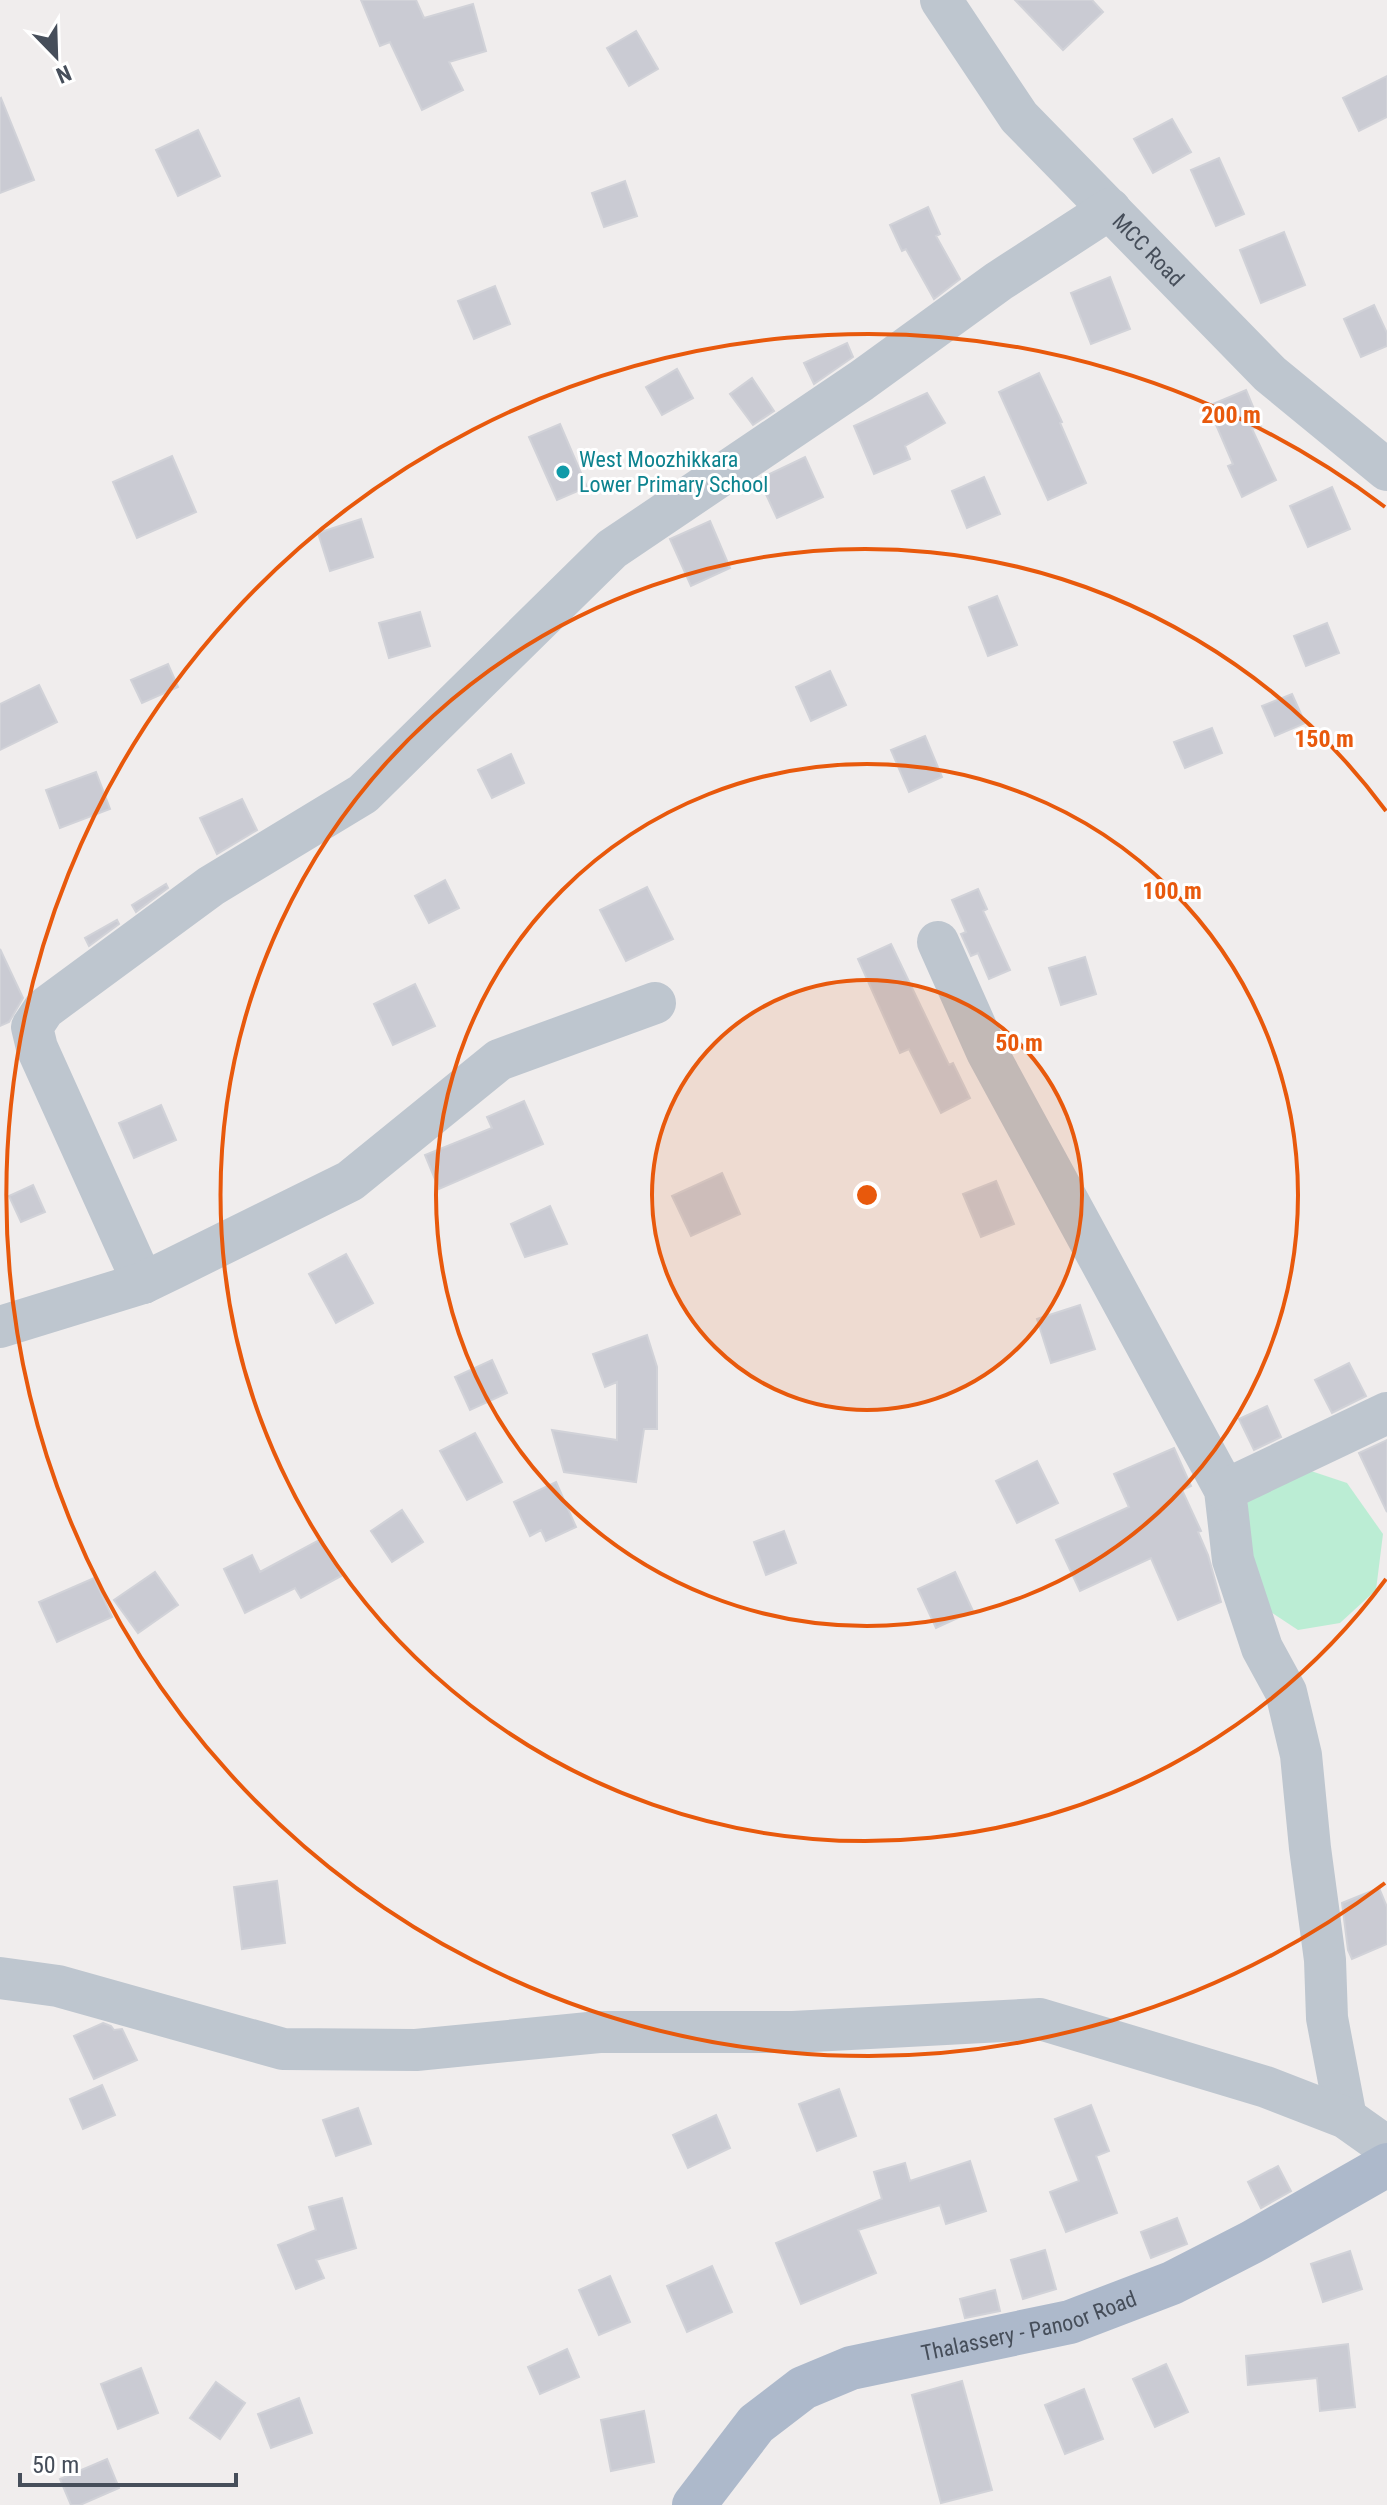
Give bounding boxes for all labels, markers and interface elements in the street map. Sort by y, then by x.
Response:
north arrow [16,16,96,96]
text: N [53,60,75,88]
street label: MCC Road [1108,208,1189,291]
text: 200 m [1201,401,1261,429]
place label: West Moozhikkara Lower Primary School [579,447,768,497]
marker: West Moozhikkara Lower Primary School [554,463,572,481]
text: 150 m [1294,725,1354,753]
text: 100 m [1142,877,1202,905]
text: 50 m [995,1029,1043,1057]
centre of rings [853,1181,881,1209]
street label: Thalassery - Panoor Road [919,2285,1140,2365]
scale bar [20,2437,236,2487]
text: 50 m [32,2451,79,2479]

